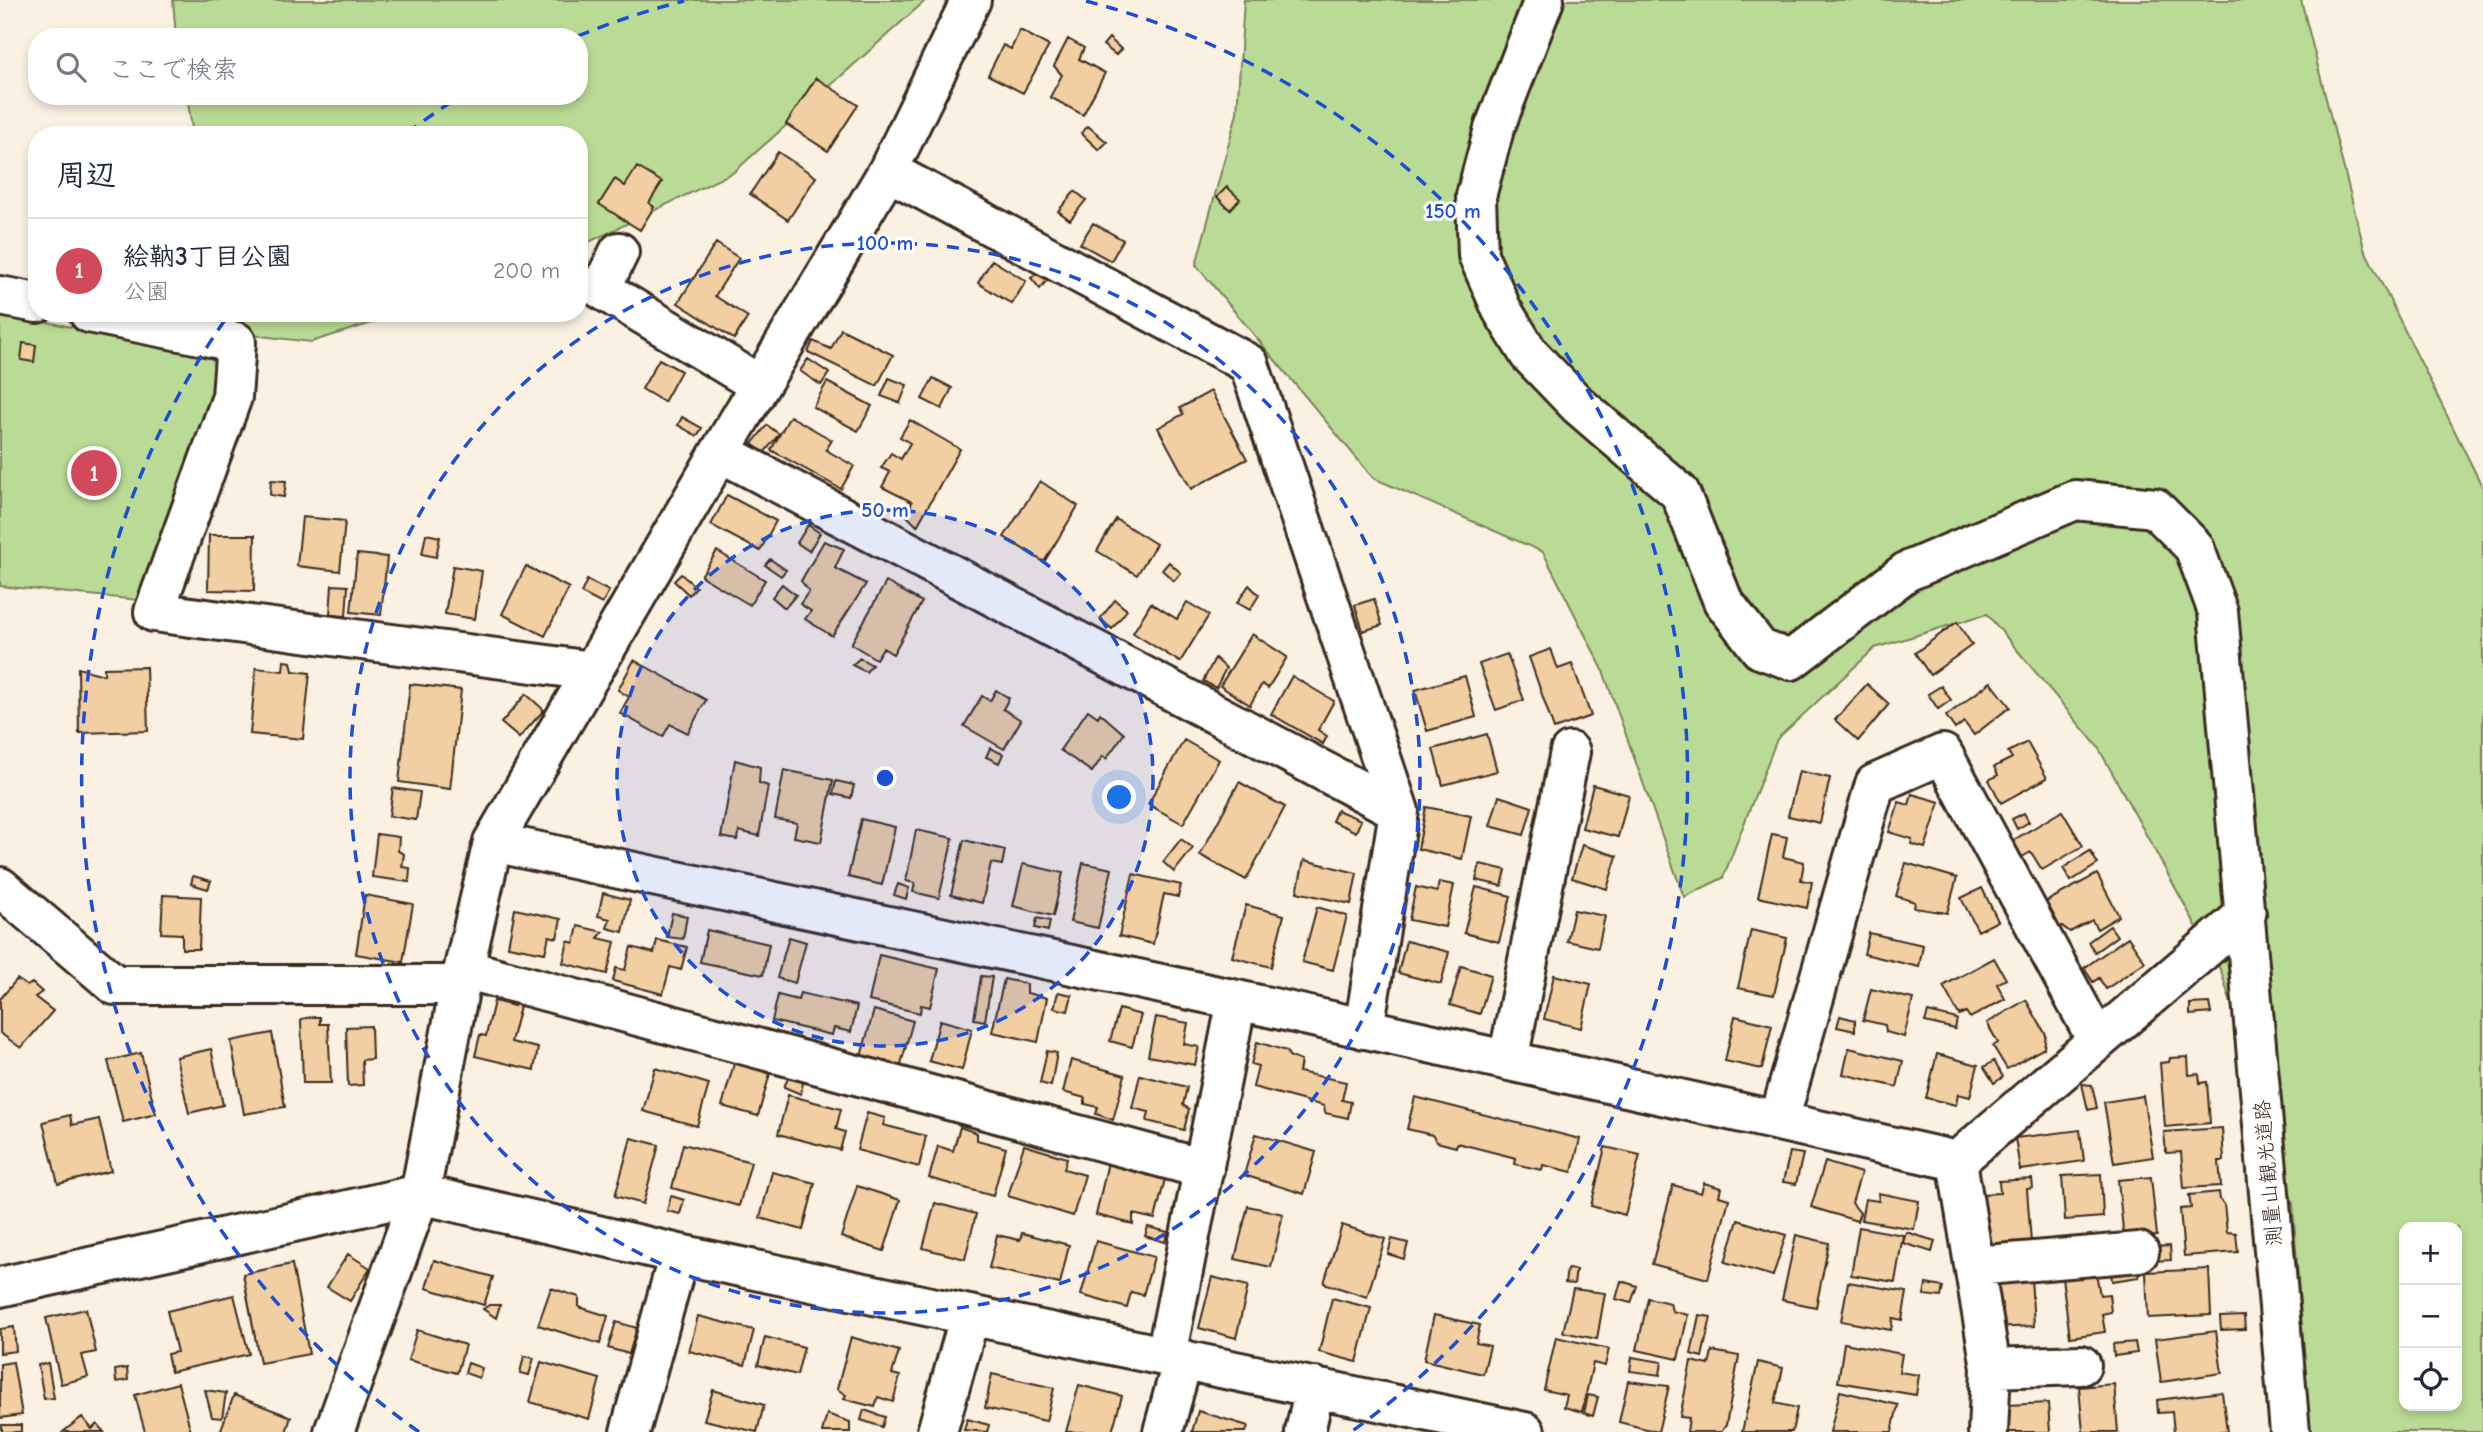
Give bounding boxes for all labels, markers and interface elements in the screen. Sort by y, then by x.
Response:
search box [28,28,588,105]
icon: search [52,48,90,86]
text: ここで検索 [108,55,238,85]
text: 周辺 [56,158,116,193]
text: 150 m [1425,199,1481,223]
text: 100 m [857,231,913,255]
text: 絵靹3丁目公園 [123,242,292,272]
text: 1 [74,257,84,284]
text: 200 m [493,257,560,284]
text: 公園 [123,278,169,305]
pin: 1 [71,447,117,499]
text: 50 m [861,498,909,522]
centre of rings [873,766,897,790]
your location [1102,780,1136,814]
street label: 測量山観光道路 [2250,1099,2286,1247]
map controls [2399,1222,2462,1411]
button: + [2399,1222,2462,1285]
button: − [2399,1285,2462,1348]
button: locate [2399,1348,2462,1411]

